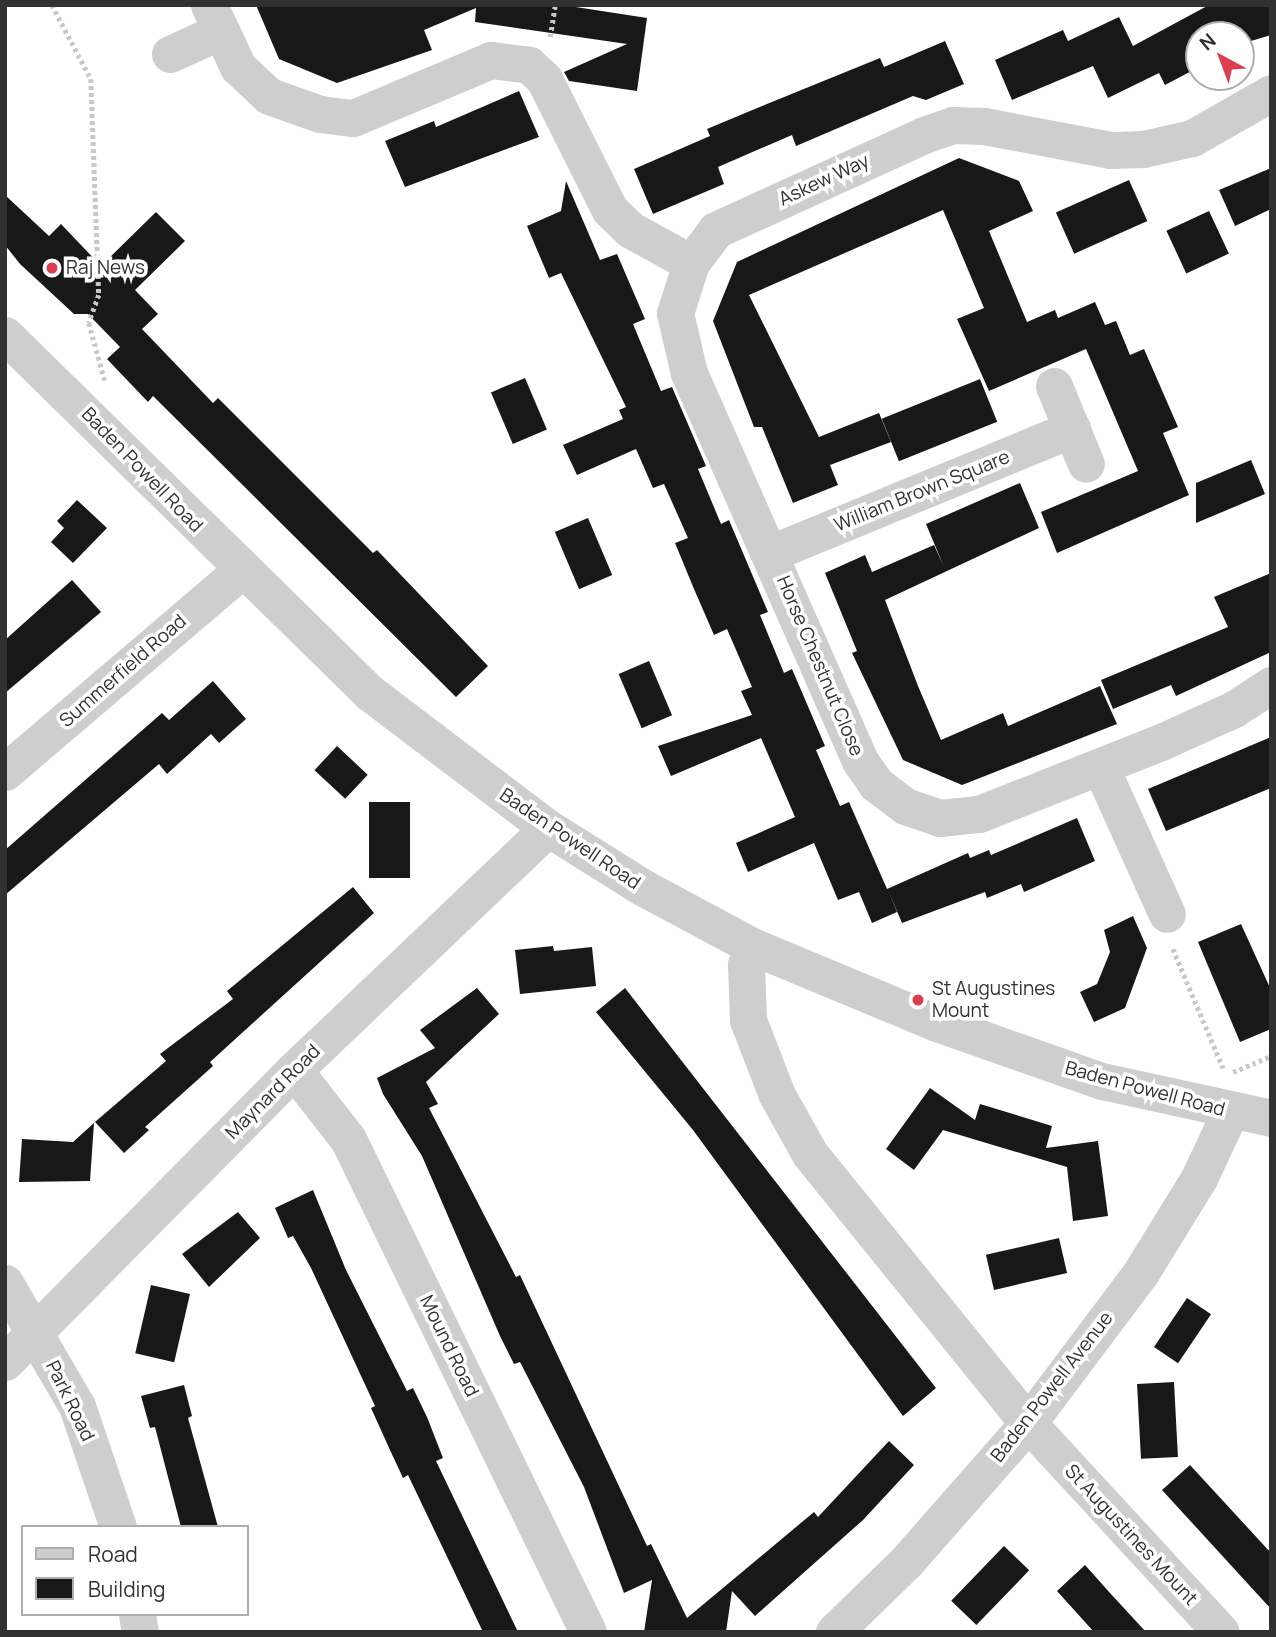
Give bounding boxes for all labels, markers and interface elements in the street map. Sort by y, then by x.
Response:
north arrow [1185,21,1255,91]
text: N [1194,27,1221,56]
street label: Askew Way [775,149,873,211]
place label: Raj News [66,257,145,279]
marker: Raj News [44,260,60,276]
street label: Baden Powell Road [77,403,207,537]
street label: William Brown Square [831,445,1013,537]
street label: Horse Chestnut Close [772,573,868,759]
street label: Summerfield Road [55,610,191,732]
street label: Baden Powell Road [495,784,645,894]
place label: St Augustines Mount [932,978,1055,1022]
marker: St Augustines Mount [910,992,926,1008]
street label: Maynard Road [221,1040,325,1144]
street label: Baden Powell Road [1063,1057,1227,1121]
street label: Mound Road [415,1292,483,1400]
street label: Baden Powell Avenue [986,1307,1118,1467]
street label: Park Road [41,1357,99,1445]
street label: St Augustines Mount [1060,1460,1202,1610]
legend [21,1525,248,1616]
text: Road [88,1540,138,1568]
text: Building [88,1575,165,1603]

